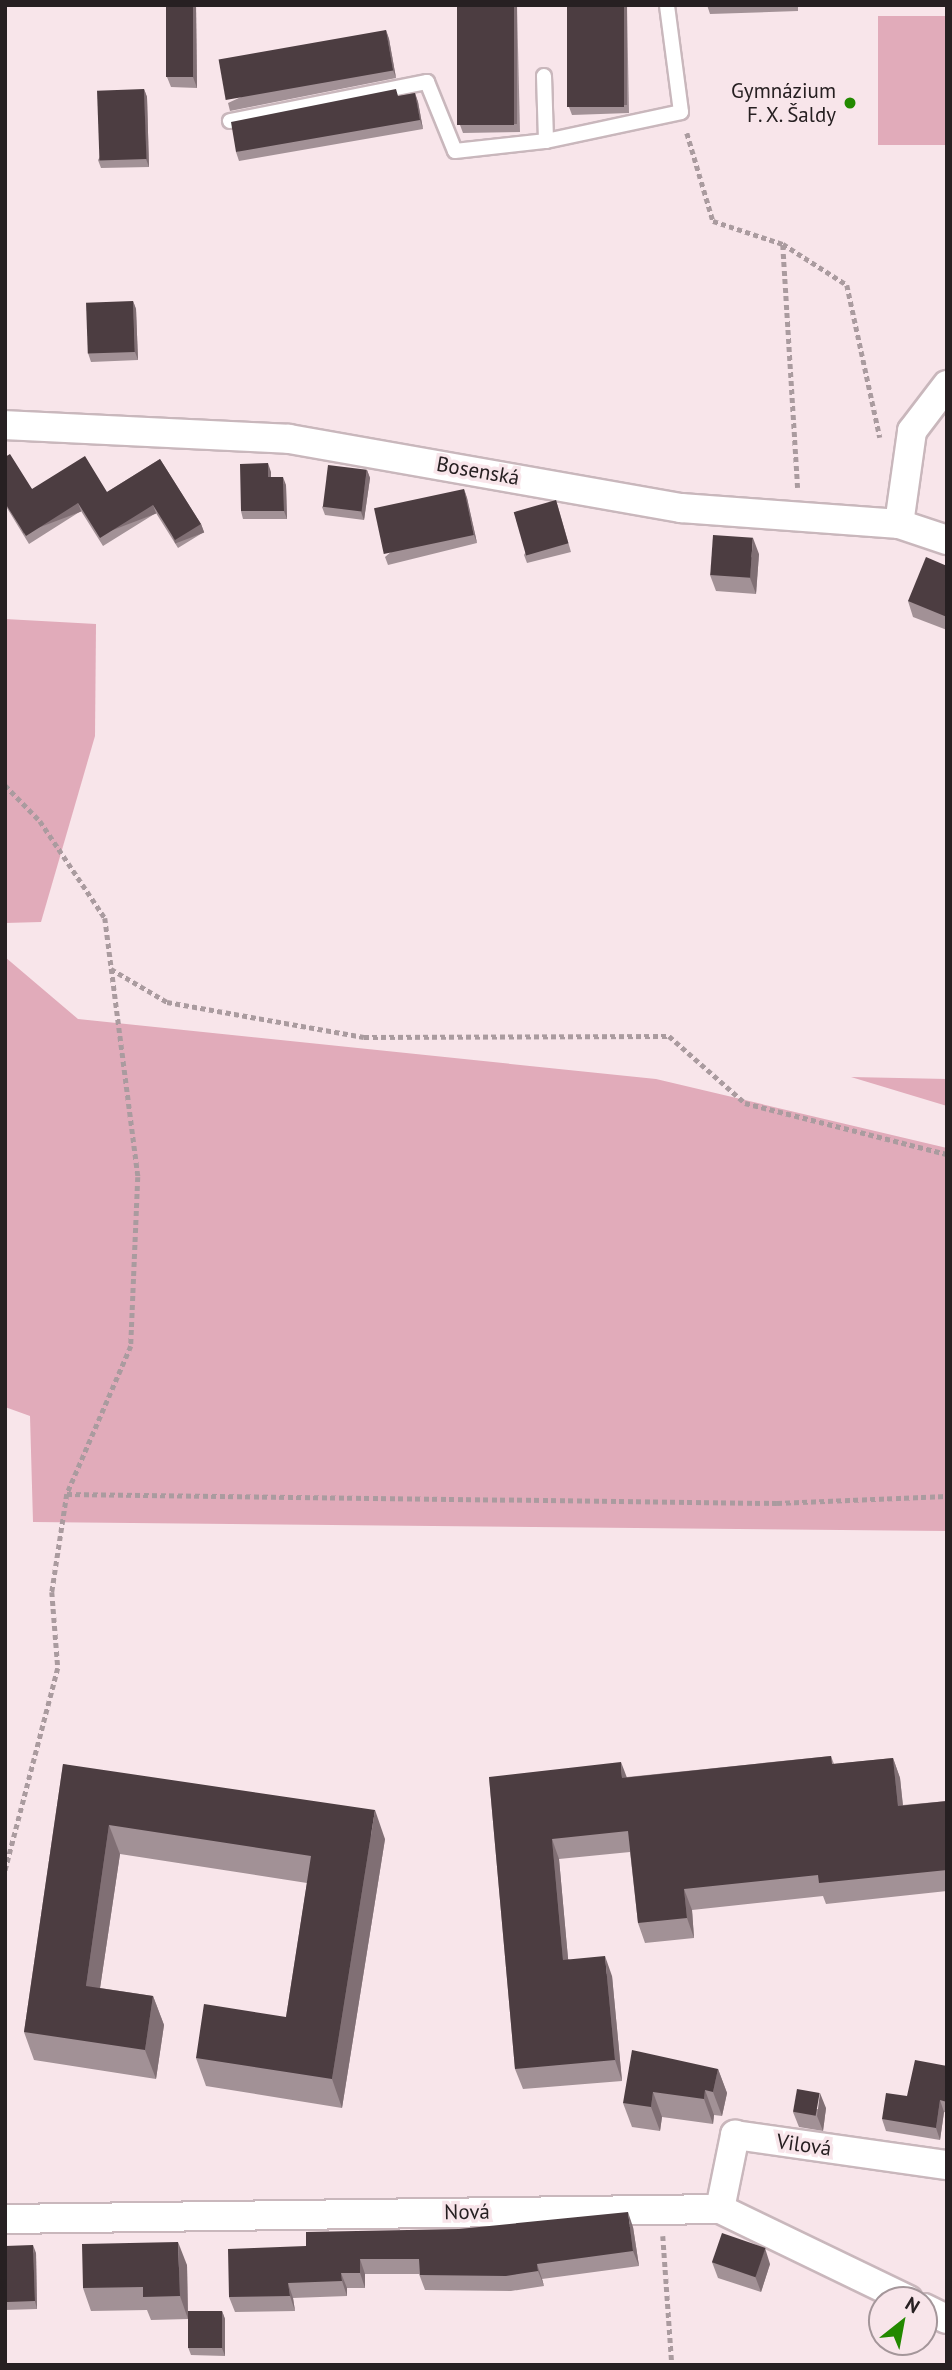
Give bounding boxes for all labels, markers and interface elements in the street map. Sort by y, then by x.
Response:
place label: Gymnázium F. X. Šaldy [731,78,836,128]
marker: Gymnázium F. X. Šaldy [842,95,858,111]
street label: Bosenská [435,451,521,491]
street label: Vilová [775,2129,833,2161]
street label: Nová [444,2199,490,2225]
north arrow [868,2286,938,2356]
text: N [901,2291,924,2318]

